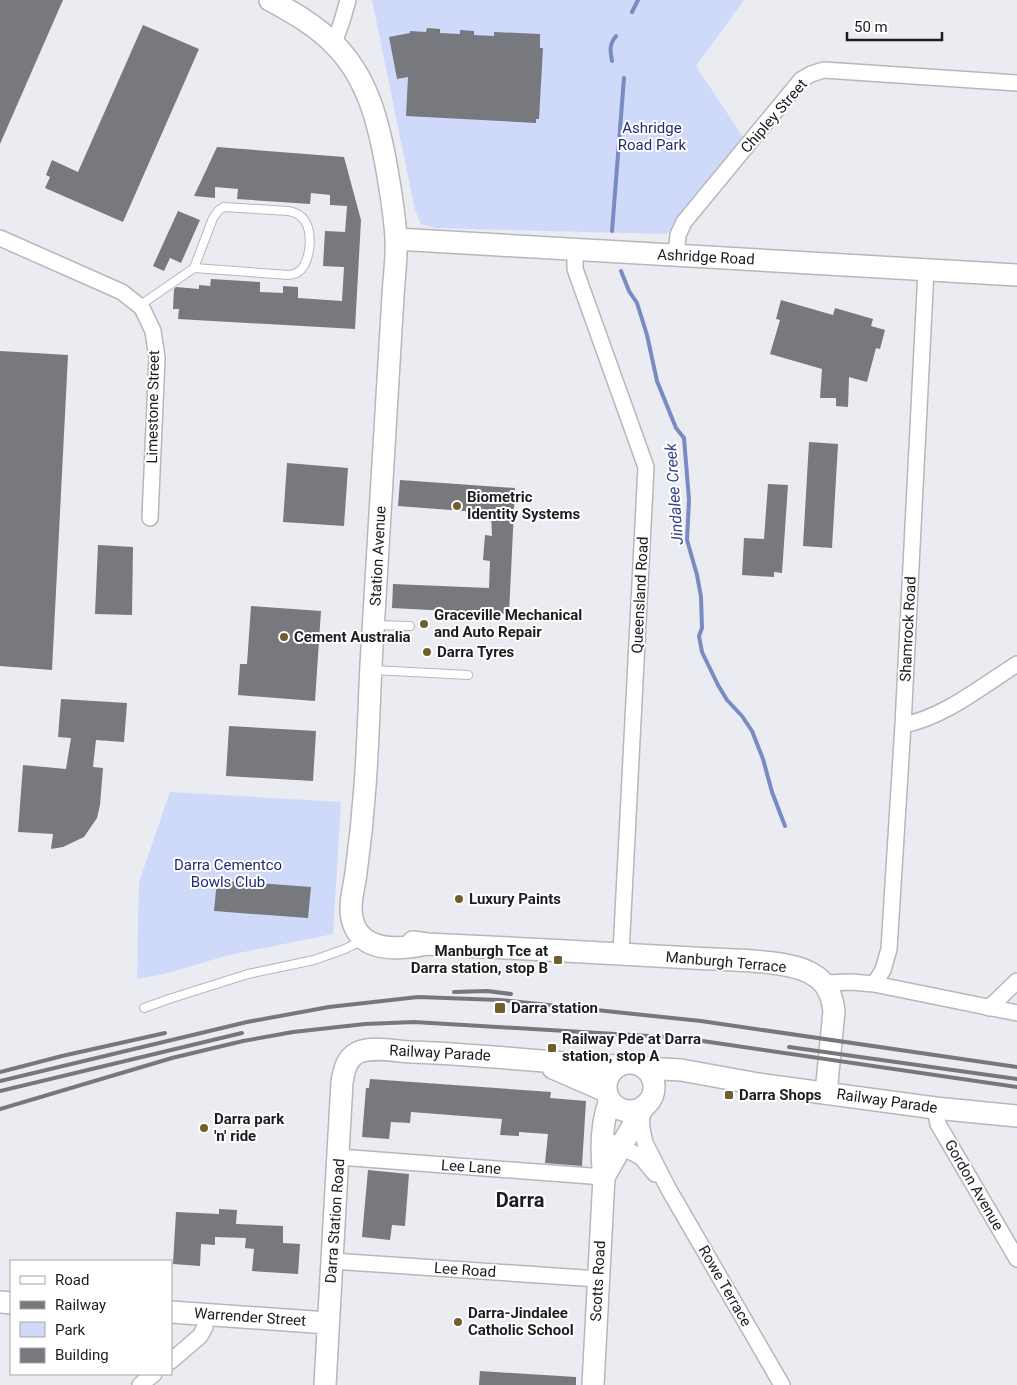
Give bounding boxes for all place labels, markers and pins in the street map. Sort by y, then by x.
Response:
place label: Biometric Identity Systems [467,488,580,523]
marker: Biometric Identity Systems [451,500,463,512]
place label: Graceville Mechanical and Auto Repair [434,606,582,641]
marker: Graceville Mechanical and Auto Repair [418,618,430,630]
place label: Cement Australia [294,628,411,646]
marker: Cement Australia [278,631,290,643]
place label: Darra Tyres [437,643,515,661]
marker: Darra Tyres [421,646,433,658]
place label: Luxury Paints [469,890,561,908]
marker: Luxury Paints [453,893,465,905]
place label: Manburgh Tce at Darra station, stop B [411,942,548,977]
marker: Manburgh Tce at Darra station, stop B [552,954,564,966]
place label: Darra station [511,999,598,1017]
marker: Darra station [493,1001,507,1015]
place label: Railway Pde at Darra station, stop A [562,1030,701,1065]
marker: Railway Pde at Darra station, stop A [546,1042,558,1054]
place label: Darra Shops [739,1086,822,1104]
marker: Darra Shops [723,1089,735,1101]
place label: Darra park 'n' ride [214,1110,285,1145]
marker: Darra park 'n' ride [198,1122,210,1134]
place label: Darra-Jindalee Catholic School [468,1304,574,1339]
marker: Darra-Jindalee Catholic School [452,1316,464,1328]

